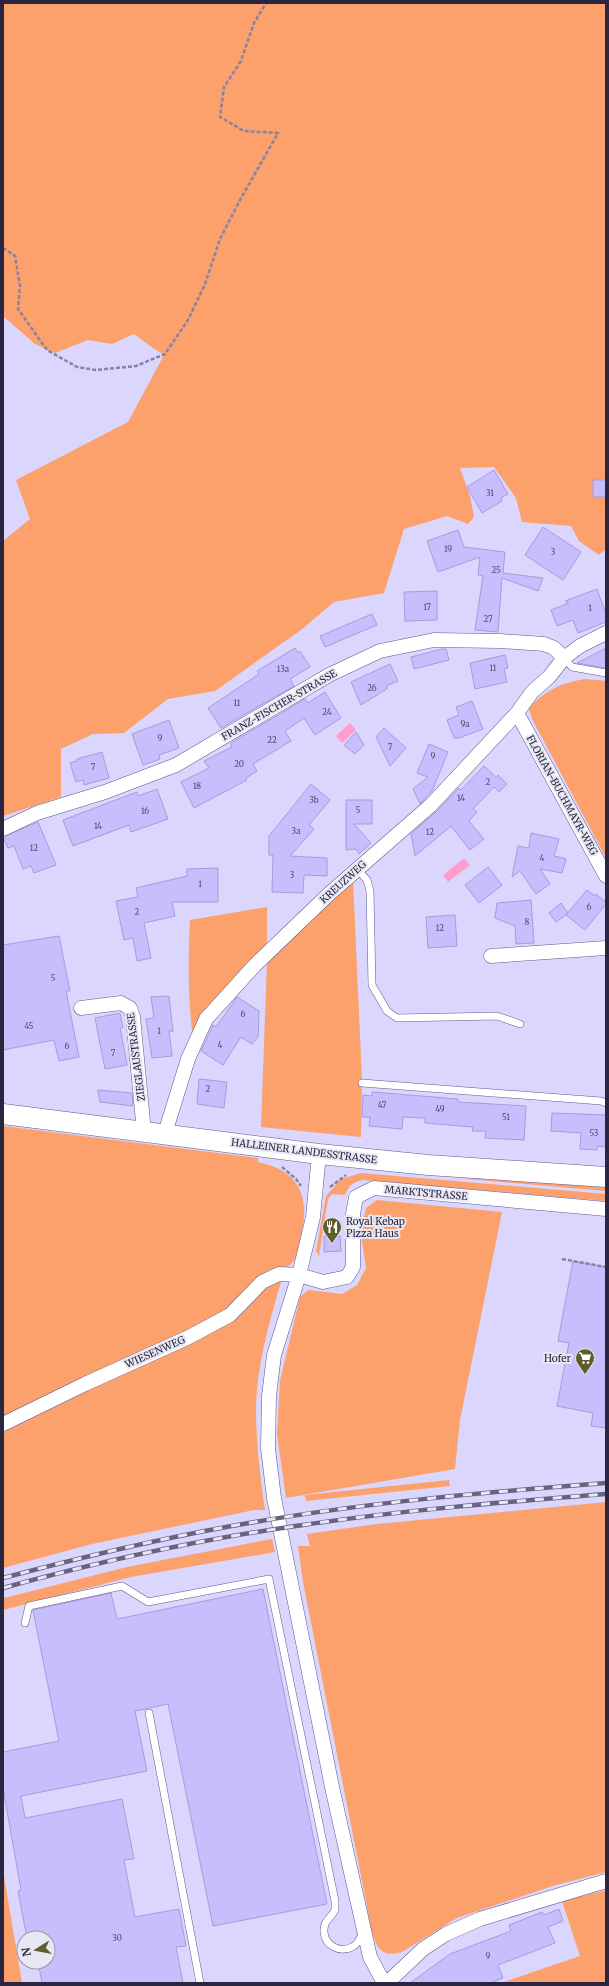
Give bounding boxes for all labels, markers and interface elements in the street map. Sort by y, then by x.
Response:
house number: 31 [486,488,494,498]
house number: 19 [444,544,452,554]
house number: 3 [551,547,556,557]
house number: 25 [491,565,501,575]
house number: 17 [423,602,431,612]
house number: 1 [588,603,592,613]
house number: 27 [483,614,493,624]
house number: 11 [490,663,497,673]
house number: 13a [277,664,290,674]
street label: FRANZ-FISCHER-STRASSE [219,666,340,743]
house number: 26 [367,683,377,693]
house number: 11 [234,698,241,708]
house number: 24 [322,707,332,717]
house number: 9a [460,719,470,729]
house number: 9 [158,733,163,743]
street label: FLORIAN-BUCHMAYR-WEG [524,733,601,858]
house number: 22 [267,735,277,745]
house number: 7 [388,742,393,752]
house number: 9 [431,751,436,761]
house number: 20 [234,759,244,769]
house number: 7 [91,762,96,772]
house number: 2 [486,777,491,787]
house number: 18 [193,781,201,791]
house number: 14 [457,793,465,803]
house number: 3b [309,795,319,805]
house number: 5 [356,805,361,815]
house number: 16 [141,806,149,816]
house number: 14 [94,821,102,831]
house number: 3a [292,826,301,836]
house number: 12 [426,827,434,837]
house number: 12 [30,843,38,853]
house number: 4 [540,853,545,863]
street label: KREUZWEG [317,857,370,906]
house number: 3 [290,870,295,880]
house number: 1 [198,879,202,889]
house number: 6 [587,902,592,912]
house number: 2 [135,907,140,917]
house number: 8 [525,917,530,927]
house number: 12 [436,923,444,933]
house number: 5 [51,973,56,983]
house number: 6 [241,1009,246,1019]
street label: ZIEGLAUSTRASSE [124,1011,148,1102]
house number: 45 [25,1021,34,1031]
house number: 1 [157,1026,161,1036]
house number: 4 [218,1040,223,1050]
house number: 6 [65,1041,70,1051]
house number: 7 [111,1048,116,1058]
house number: 2 [206,1084,211,1094]
house number: 47 [378,1100,387,1110]
house number: 49 [435,1104,445,1114]
house number: 51 [502,1112,510,1122]
house number: 53 [590,1128,599,1138]
street label: HALLEINER LANDESSTRASSE [230,1136,378,1166]
street label: MARKTSTRASSE [384,1183,469,1203]
place label: Royal Kebap Pizza Haus [346,1215,405,1240]
restaurant icon: Royal Kebap Pizza Haus [321,1216,343,1244]
street label: WIESENWEG [122,1333,188,1371]
supermarket icon: Hofer [574,1347,596,1375]
place label: Hofer [544,1352,571,1365]
north arrow [16,1930,56,1970]
house number: 30 [112,1933,122,1943]
text: N [18,1946,34,1958]
house number: 9 [486,1951,491,1961]

